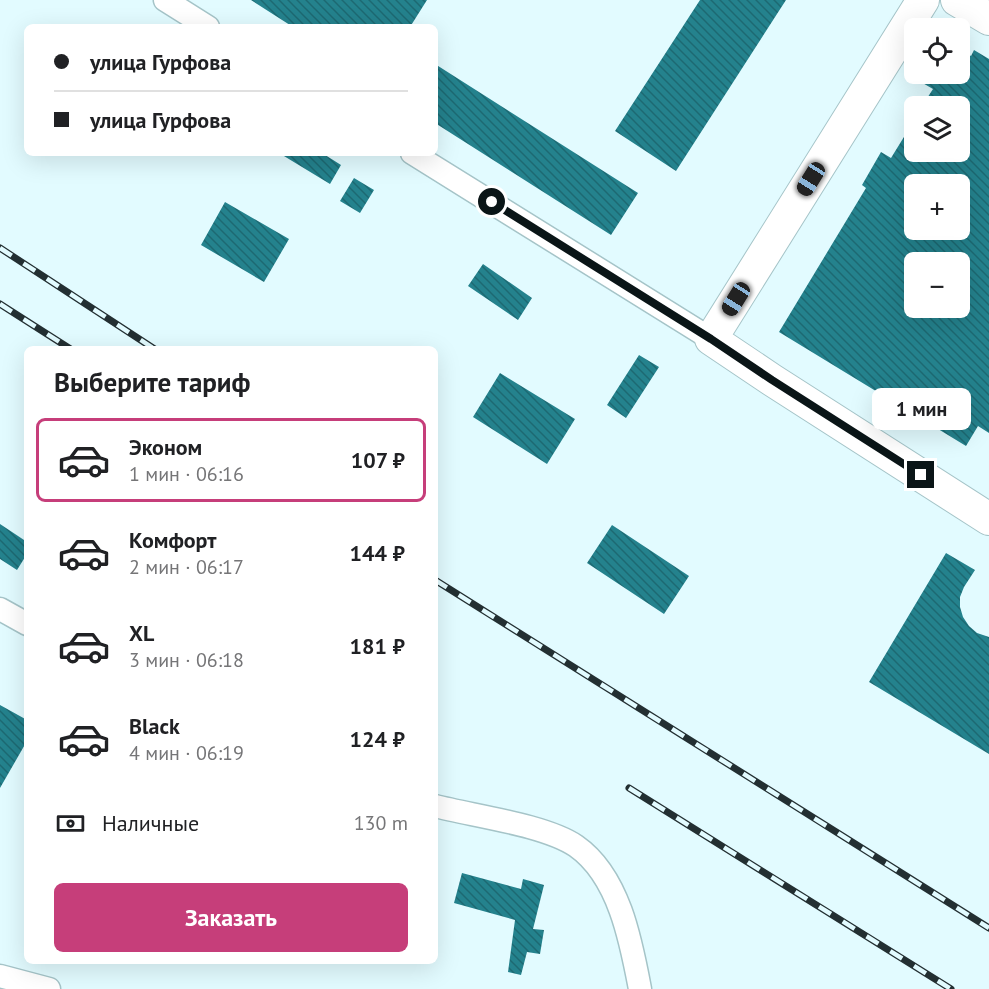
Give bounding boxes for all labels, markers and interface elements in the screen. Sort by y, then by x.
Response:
map controls [904,18,970,318]
button: locate [904,18,970,84]
text: улица Гурфова [90,48,231,76]
button: layers [904,96,970,162]
text: улица Гурфова [90,106,231,134]
car [794,159,828,199]
button: + [904,174,970,240]
route start [478,188,505,215]
button: − [904,252,970,318]
car [719,279,753,319]
text: Выберите тариф [54,365,250,399]
callout: 1 мин [872,388,970,430]
text: 1 мин [896,396,947,422]
icon: car [57,433,111,487]
text: Эконом [129,433,202,461]
text: 107 ₽ [351,446,405,474]
text: 1 мин · 06:16 [129,461,244,487]
route end [907,461,934,488]
icon: car [57,526,111,580]
text: Комфорт [129,526,217,554]
text: 144 ₽ [350,539,405,567]
text: 2 мин · 06:17 [129,554,244,580]
icon: car [57,619,111,673]
text: XL [129,619,154,647]
text: 181 ₽ [350,632,405,660]
text: 3 мин · 06:18 [129,647,244,673]
icon: car [57,712,111,766]
text: Black [129,712,180,740]
text: 124 ₽ [350,725,405,753]
text: 4 мин · 06:19 [129,740,244,766]
icon: cash [54,807,87,840]
text: Наличные [102,809,199,837]
text: 130 m [354,810,408,836]
button: Заказать [54,883,408,952]

